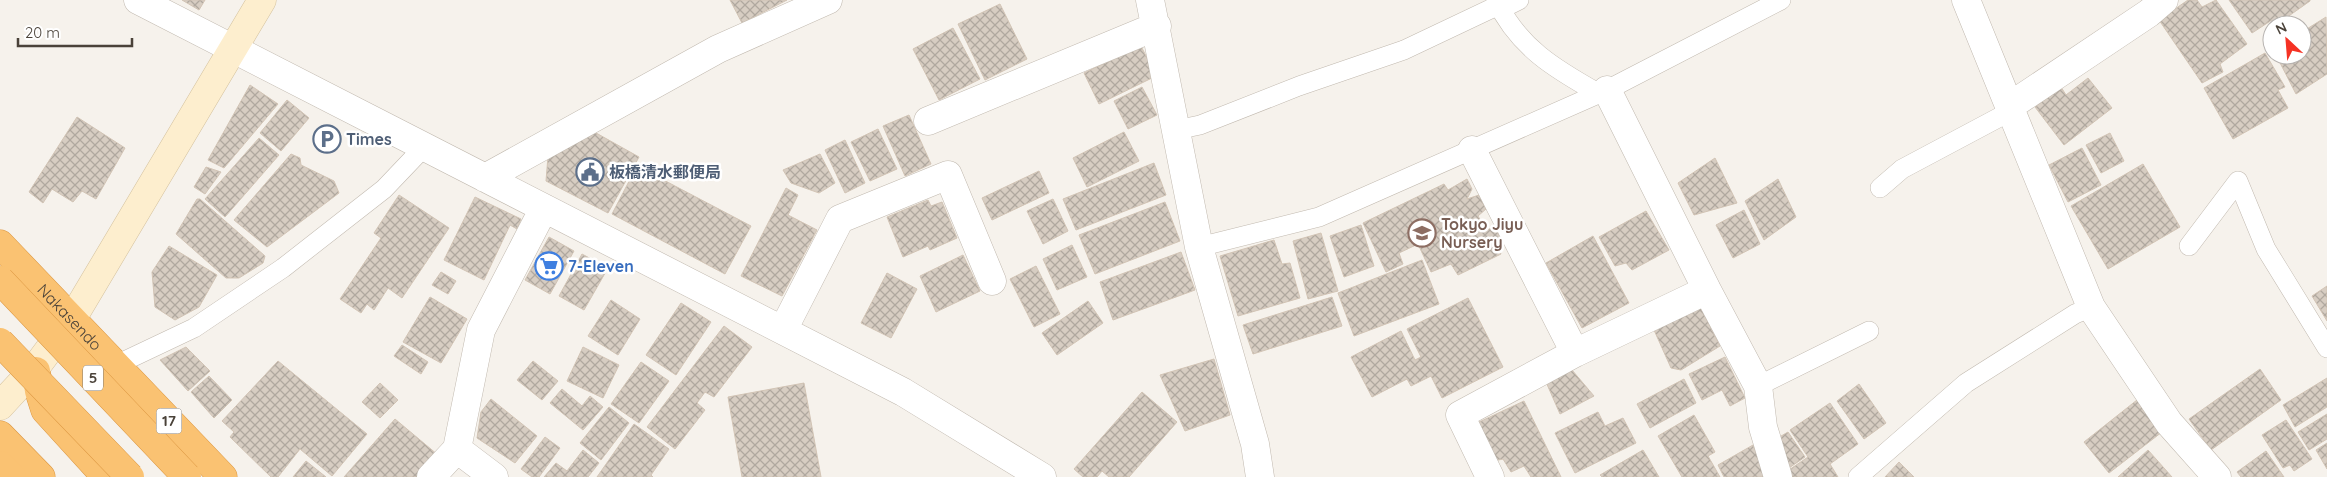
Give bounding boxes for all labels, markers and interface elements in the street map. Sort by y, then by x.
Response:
scale bar [18,15,131,47]
north arrow [2262,15,2312,65]
text: N [2273,18,2290,39]
text: 20 m [25,23,60,42]
parking icon: Times [312,124,342,154]
place label: Times [346,129,392,149]
public building icon: 板橋清水郵便局 [575,157,605,187]
place label: 板橋清水郵便局 [609,162,721,182]
place label: Tokyo Jiyu Nursery [1441,214,1523,252]
school or university icon: Tokyo Jiyu Nursery [1407,218,1437,248]
supermarket icon: 7-Eleven [534,251,564,281]
place label: 7-Eleven [568,256,634,276]
street label: Nakasendo [33,279,106,354]
road number: 5 [83,366,103,390]
road number: 17 [156,408,182,434]

